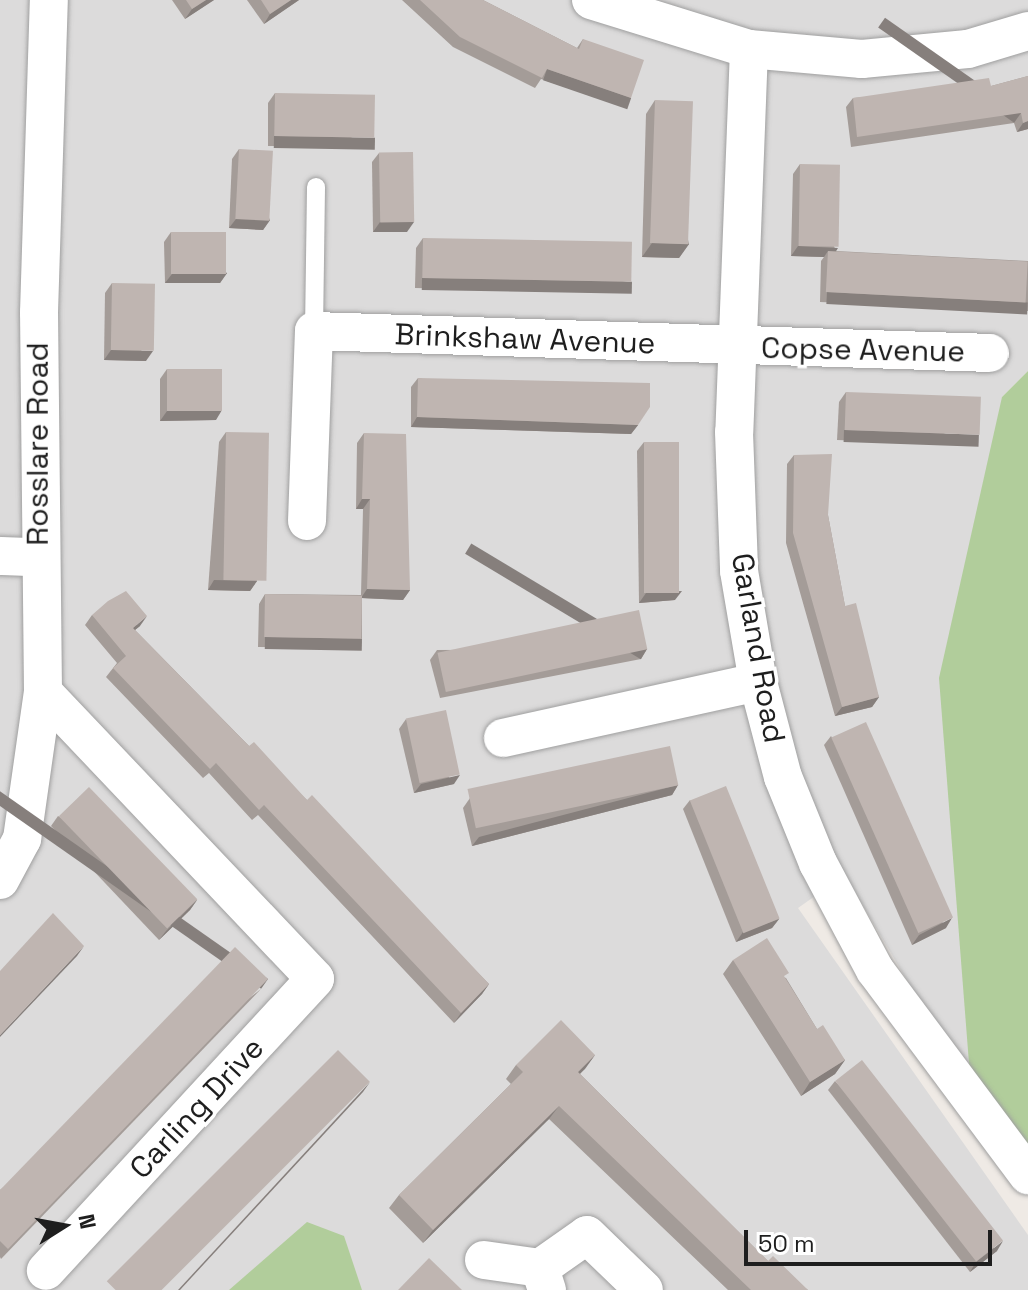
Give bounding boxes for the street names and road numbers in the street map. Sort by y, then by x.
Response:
street label: Brinkshaw Avenue [394,316,656,362]
street label: Copse Avenue [761,330,965,370]
street label: Rosslare Road [20,342,56,546]
street label: Garland Road [724,550,792,746]
street label: Carling Drive [123,1030,271,1186]

